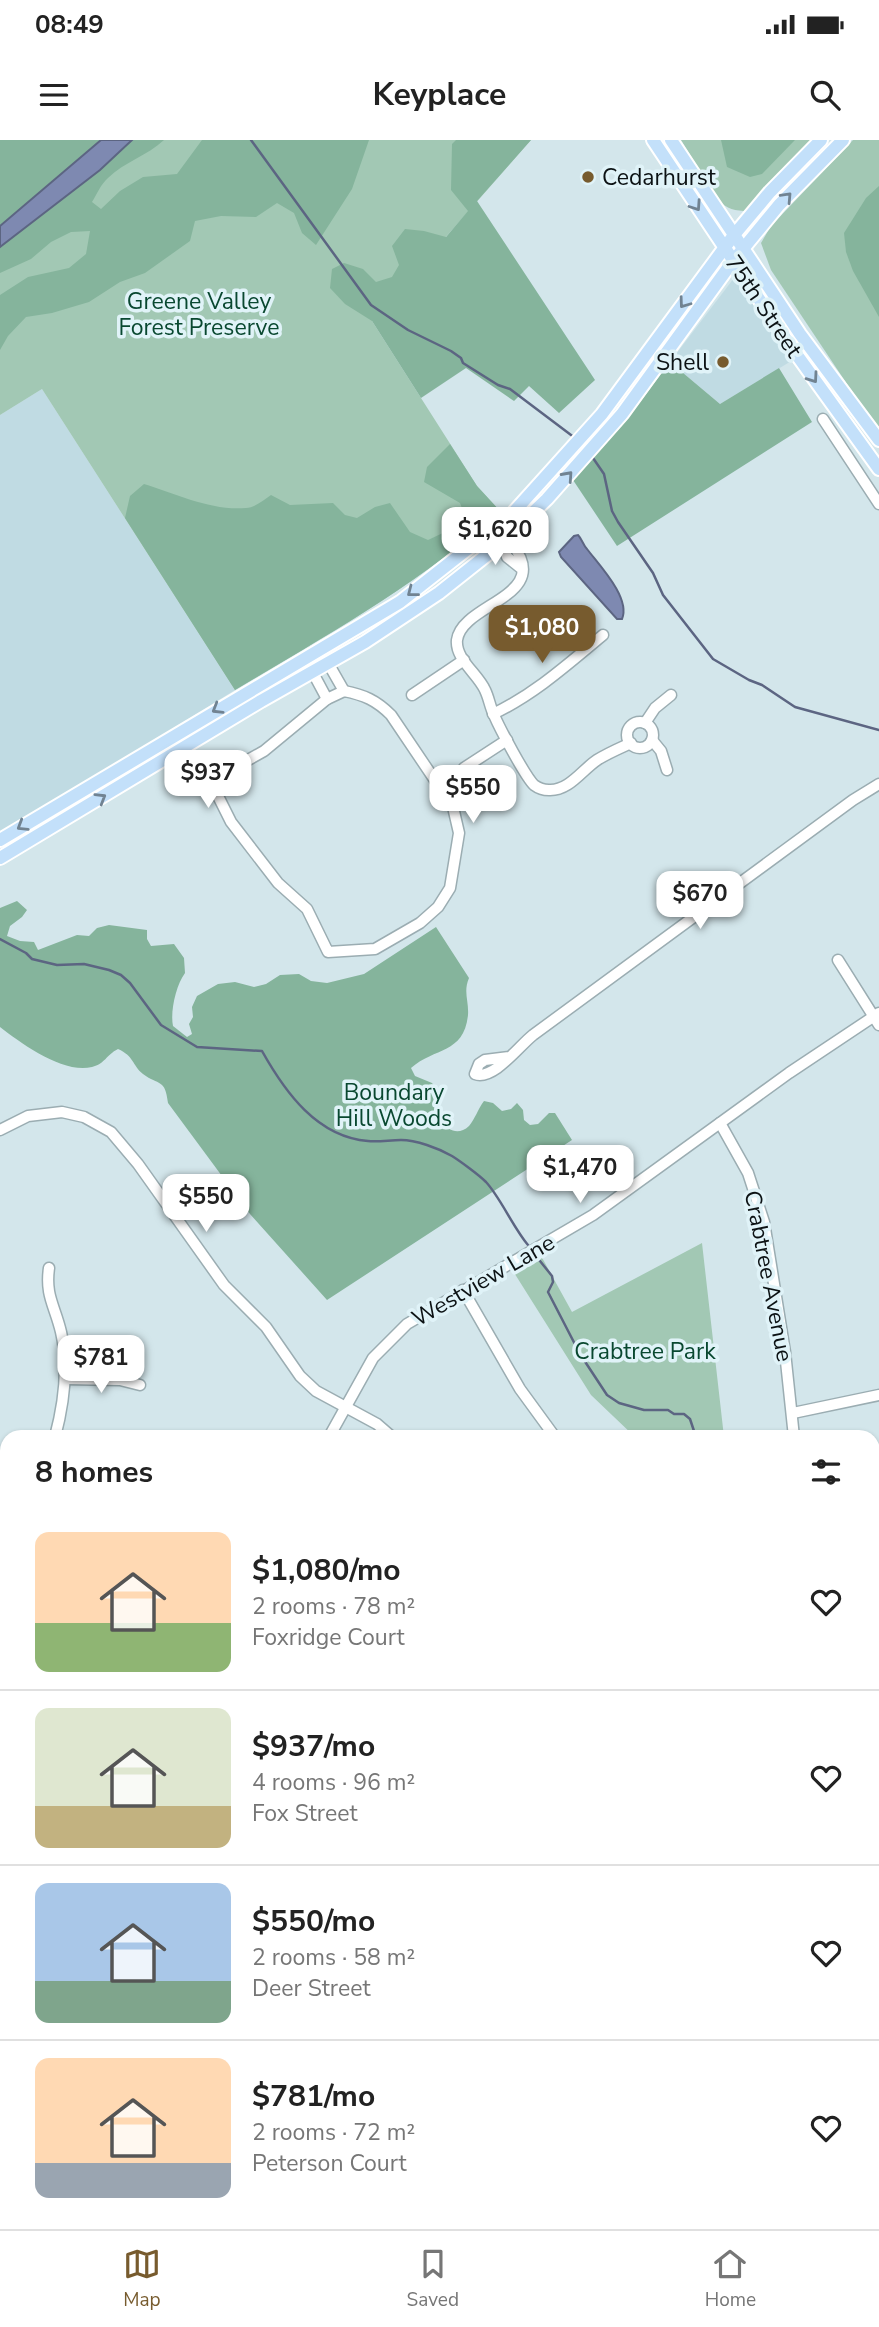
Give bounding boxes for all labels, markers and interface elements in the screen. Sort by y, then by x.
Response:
text: 08:49 [35,7,104,42]
text: Keyplace [373,73,506,116]
icon: menu [35,76,73,114]
icon: search [806,76,844,114]
place label: Cedarhurst [602,162,717,193]
marker: Cedarhurst [580,169,596,185]
one-way arrow [779,192,792,205]
one-way arrow [688,198,700,211]
street label: 75th Street [718,249,810,364]
park label: Greene Valley Forest Preserve [119,286,279,343]
one-way arrow [679,295,692,308]
place label: Shell [656,347,709,378]
marker: Shell [715,354,731,370]
one-way arrow [805,370,817,383]
one-way arrow [560,471,572,484]
pin: $1,620 [438,508,552,567]
text: $1,620 [458,514,532,545]
one-way arrow [408,584,420,597]
pin: $1,080 [485,606,599,665]
text: $1,080 [505,612,579,643]
one-way arrow [212,701,225,714]
pin: $937 [167,750,249,810]
text: $937 [180,757,236,788]
pin: $550 [432,766,514,825]
text: $550 [445,772,501,803]
one-way arrow [93,794,106,807]
one-way arrow [17,818,30,831]
pin: $670 [659,872,741,931]
text: $670 [672,878,728,909]
park label: Boundary Hill Woods [336,1077,452,1134]
pin: $1,470 [523,1146,637,1205]
text: $1,470 [543,1152,617,1183]
pin: $550 [165,1174,247,1234]
text: $550 [178,1181,234,1212]
street label: Crabtree Avenue [737,1188,800,1364]
street label: Westview Lane [406,1227,560,1334]
pin: $781 [60,1336,142,1395]
park label: Crabtree Park [574,1336,716,1367]
text: $781 [73,1342,129,1373]
text: 8 homes [35,1452,153,1493]
icon: filters [807,1453,845,1491]
text: $1,080/mo [252,1550,401,1591]
icon: home [91,1560,175,1644]
icon: heart [807,1583,845,1621]
text: 2 rooms · 78 m² [252,1591,415,1622]
text: Foxridge Court [252,1622,405,1653]
text: $937/mo [252,1726,375,1767]
icon: home [91,1736,175,1820]
icon: heart [807,1759,845,1797]
text: 4 rooms · 96 m² [252,1767,415,1798]
text: Fox Street [252,1798,357,1829]
text: $550/mo [252,1901,375,1942]
icon: home [91,1911,175,1995]
icon: heart [807,1934,845,1972]
text: 2 rooms · 58 m² [252,1942,415,1973]
text: Deer Street [252,1973,370,2004]
text: $781/mo [252,2076,375,2117]
icon: home [91,2086,175,2170]
icon: heart [807,2109,845,2147]
text: 2 rooms · 72 m² [252,2117,415,2148]
text: Peterson Court [252,2148,407,2179]
tab: Map [123,2245,161,2313]
tab: Saved [407,2245,459,2313]
tab: Home [705,2245,756,2313]

